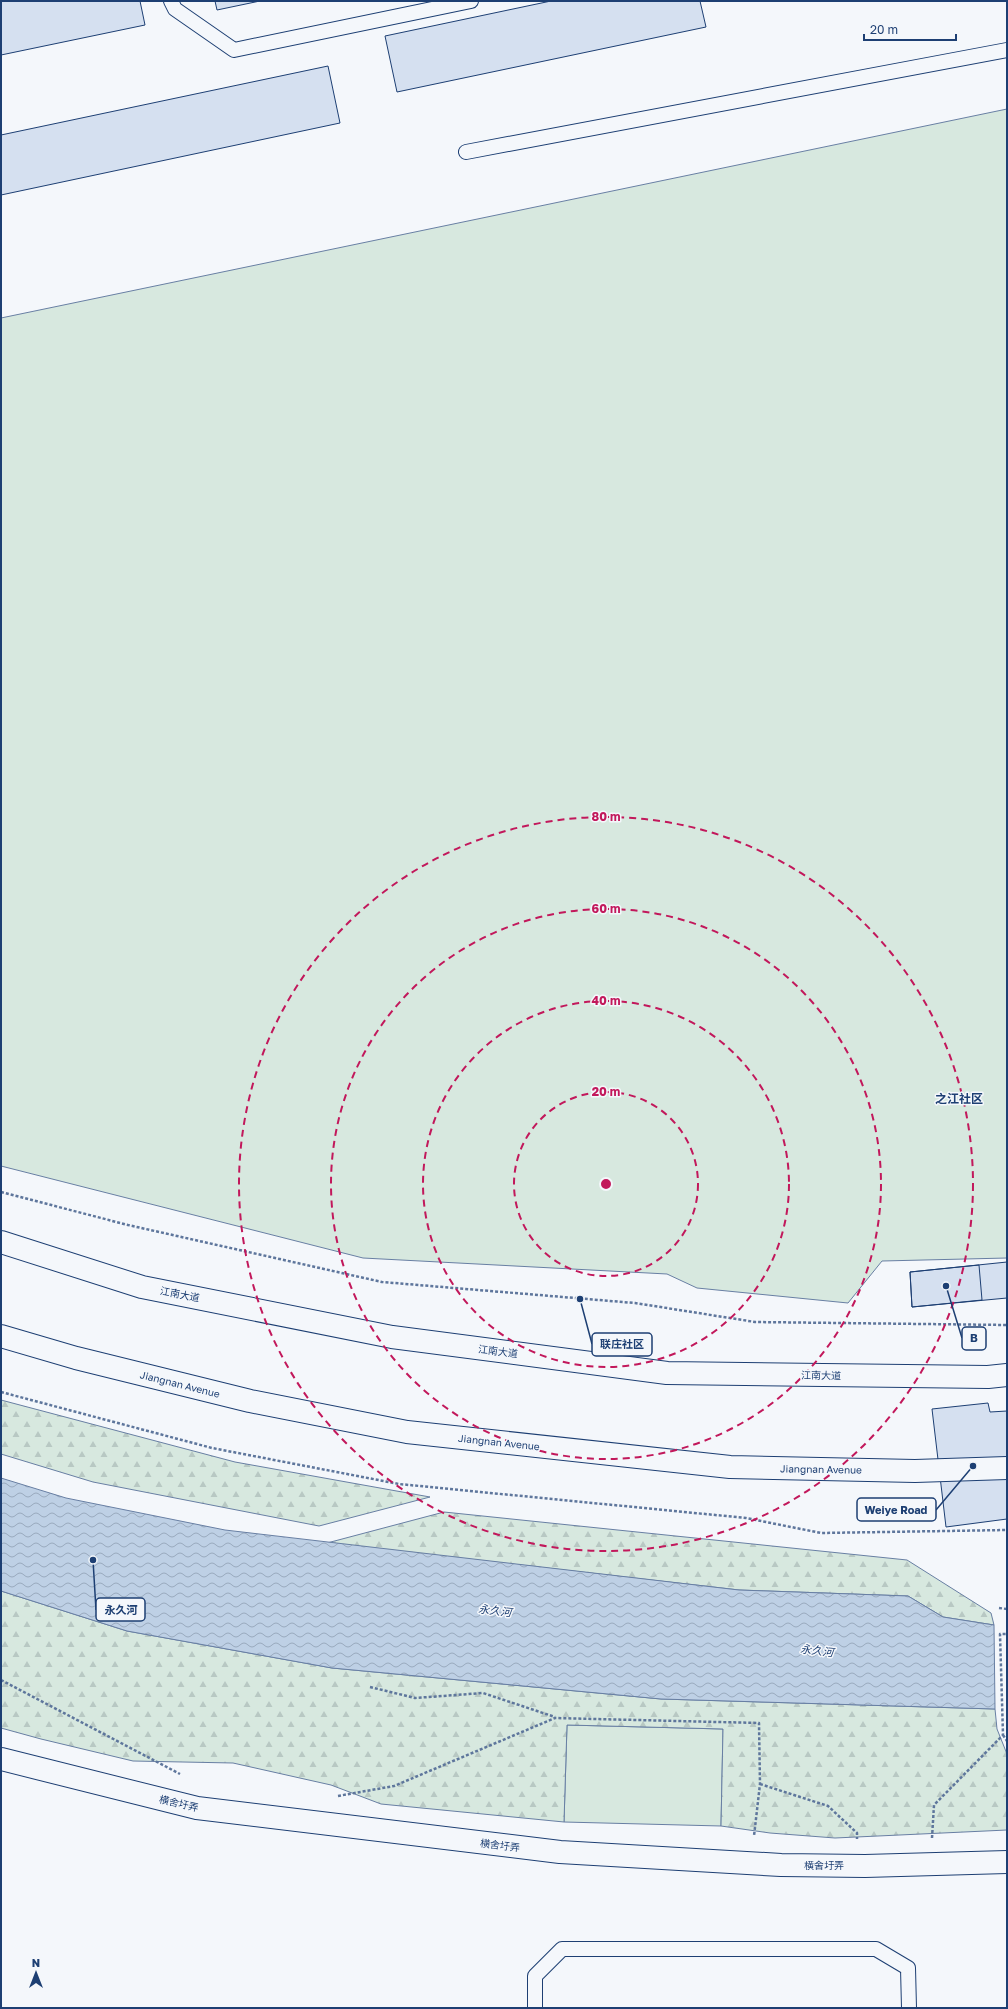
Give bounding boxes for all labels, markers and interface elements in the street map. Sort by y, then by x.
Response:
scale bar [864,16,956,42]
text: 20 m [870,22,898,37]
text: 80 m [592,809,620,824]
text: 60 m [592,901,620,916]
text: 40 m [592,993,620,1008]
text: 20 m [592,1084,620,1099]
district label: 之江社区 [935,1091,983,1106]
centre of rings [599,1177,613,1191]
street label: 江南大道 [159,1284,201,1304]
callout: B [962,1327,986,1350]
text: B [970,1331,978,1344]
callout: 联庄社区 [592,1333,652,1356]
text: 联庄社区 [600,1337,644,1350]
street label: 江南大道 [477,1343,519,1359]
street label: Jiangnan Avenue [139,1368,221,1400]
street label: 江南大道 [801,1369,841,1381]
street label: Jiangnan Avenue [458,1432,541,1452]
street label: Jiangnan Avenue [780,1462,862,1476]
callout: Weiye Road [857,1498,936,1521]
text: Weiye Road [865,1503,928,1516]
callout: 永久河 [96,1598,145,1621]
water label: 永久河 [478,1602,514,1619]
text: 永久河 [105,1603,138,1616]
water label: 永久河 [800,1642,836,1659]
street label: 横舍圩弄 [158,1793,200,1813]
street label: 横舍圩弄 [479,1837,521,1853]
street label: 横舍圩弄 [804,1859,844,1871]
north arrow [16,1953,56,1993]
text: N [32,1956,40,1969]

